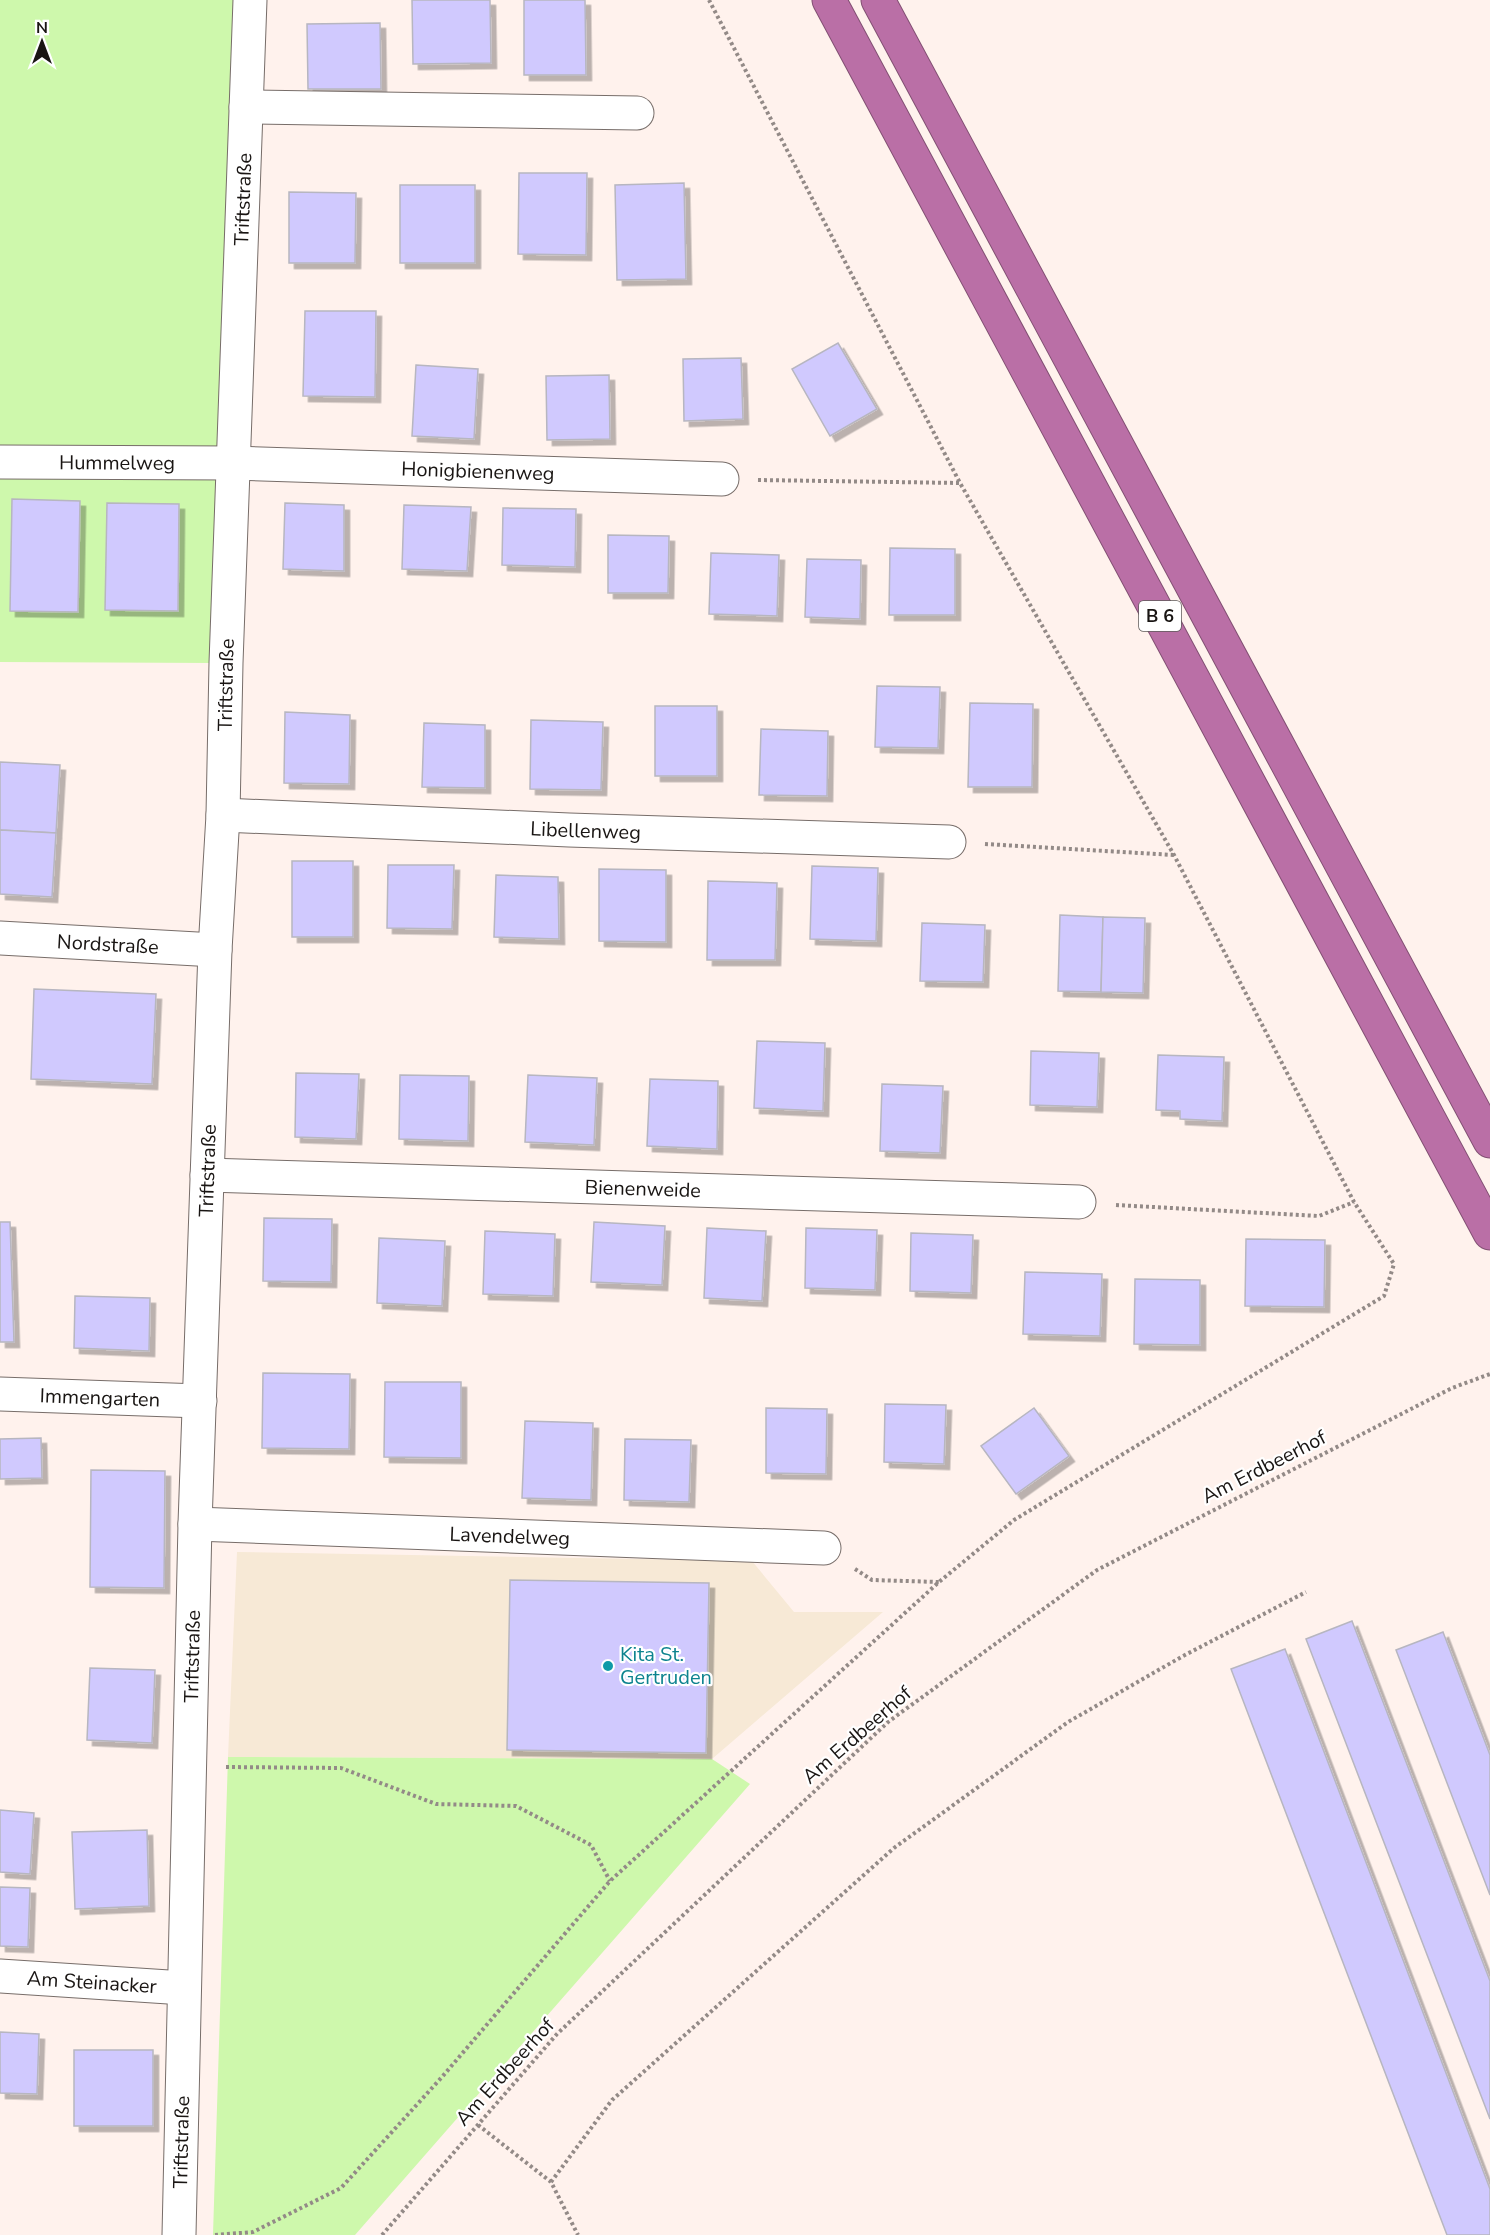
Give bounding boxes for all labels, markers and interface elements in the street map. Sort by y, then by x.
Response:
north arrow [12,12,72,72]
text: N [36,17,48,39]
street label: Triftstraße [228,152,258,246]
street label: Hummelweg [59,449,175,476]
street label: Honigbienenweg [401,455,555,487]
road number: B 6 [1139,601,1181,631]
street label: Triftstraße [211,638,240,731]
street label: Libellenweg [530,815,641,846]
street label: Nordstraße [56,928,159,960]
street label: Triftstraße [192,1124,222,1217]
street label: Bienenweide [584,1173,701,1204]
street label: Immengarten [39,1382,161,1413]
street label: Am Erdbeerhof [1197,1424,1331,1510]
street label: Lavendelweg [449,1520,571,1552]
street label: Triftstraße [177,1610,207,1703]
place label: Kita St. Gertruden [620,1641,712,1691]
marker: Kita St. Gertruden [601,1659,615,1673]
street label: Am Erdbeerhof [797,1680,918,1790]
street label: Am Steinacker [26,1964,158,2000]
street label: Am Erdbeerhof [449,2012,561,2132]
street label: Triftstraße [167,2095,196,2189]

